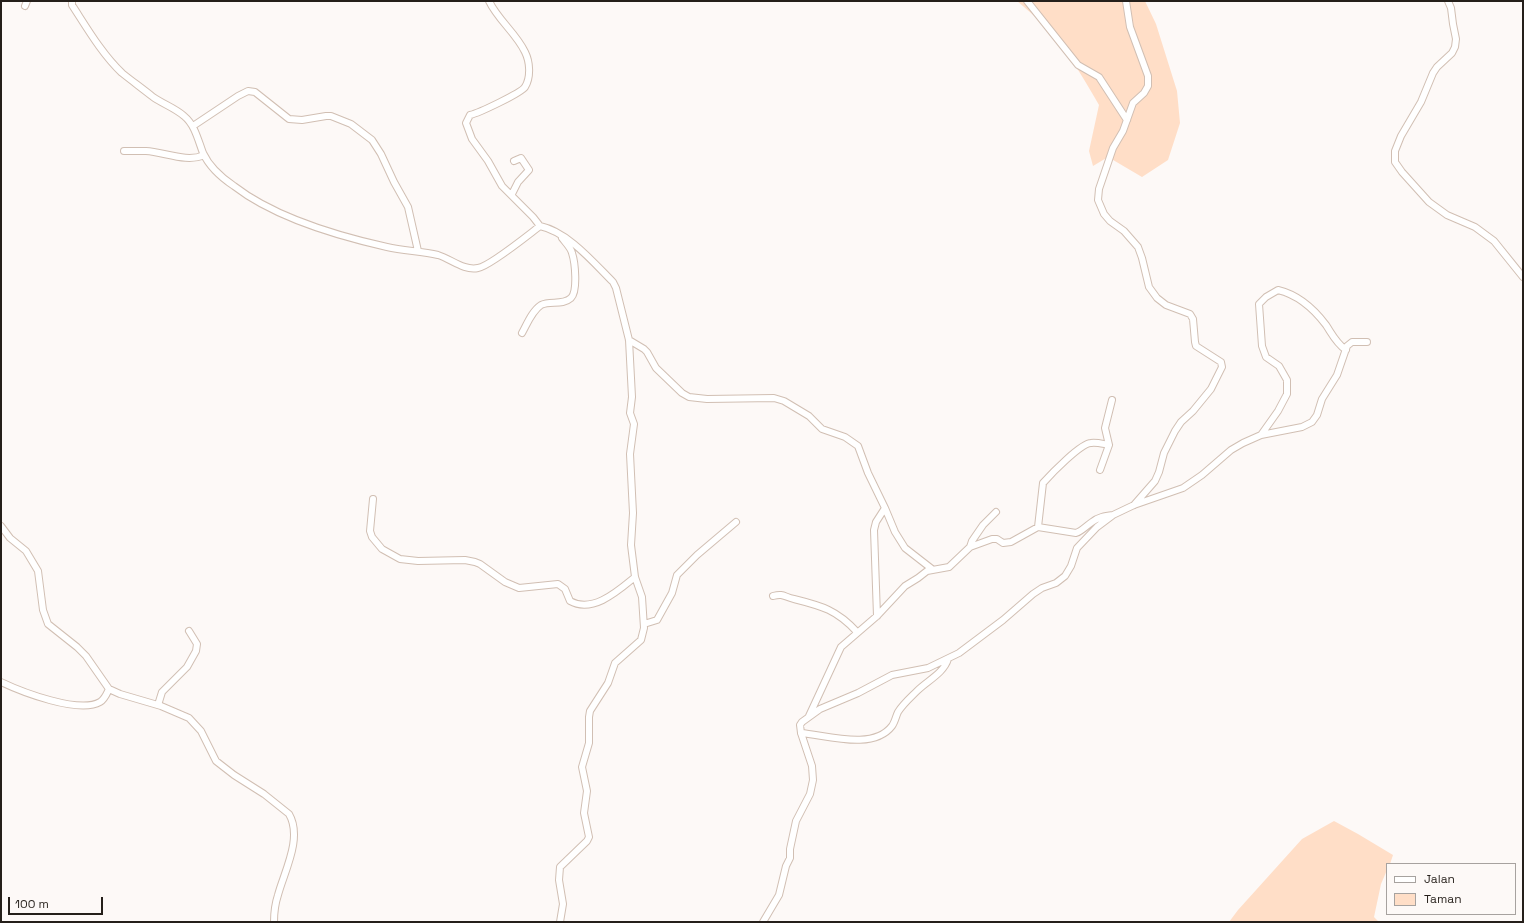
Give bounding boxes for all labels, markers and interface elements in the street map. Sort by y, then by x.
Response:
legend [1386,863,1516,915]
text: Jalan [1424,871,1455,887]
scale bar [10,889,105,915]
text: Taman [1424,891,1461,907]
text: 100 m [15,896,49,912]

